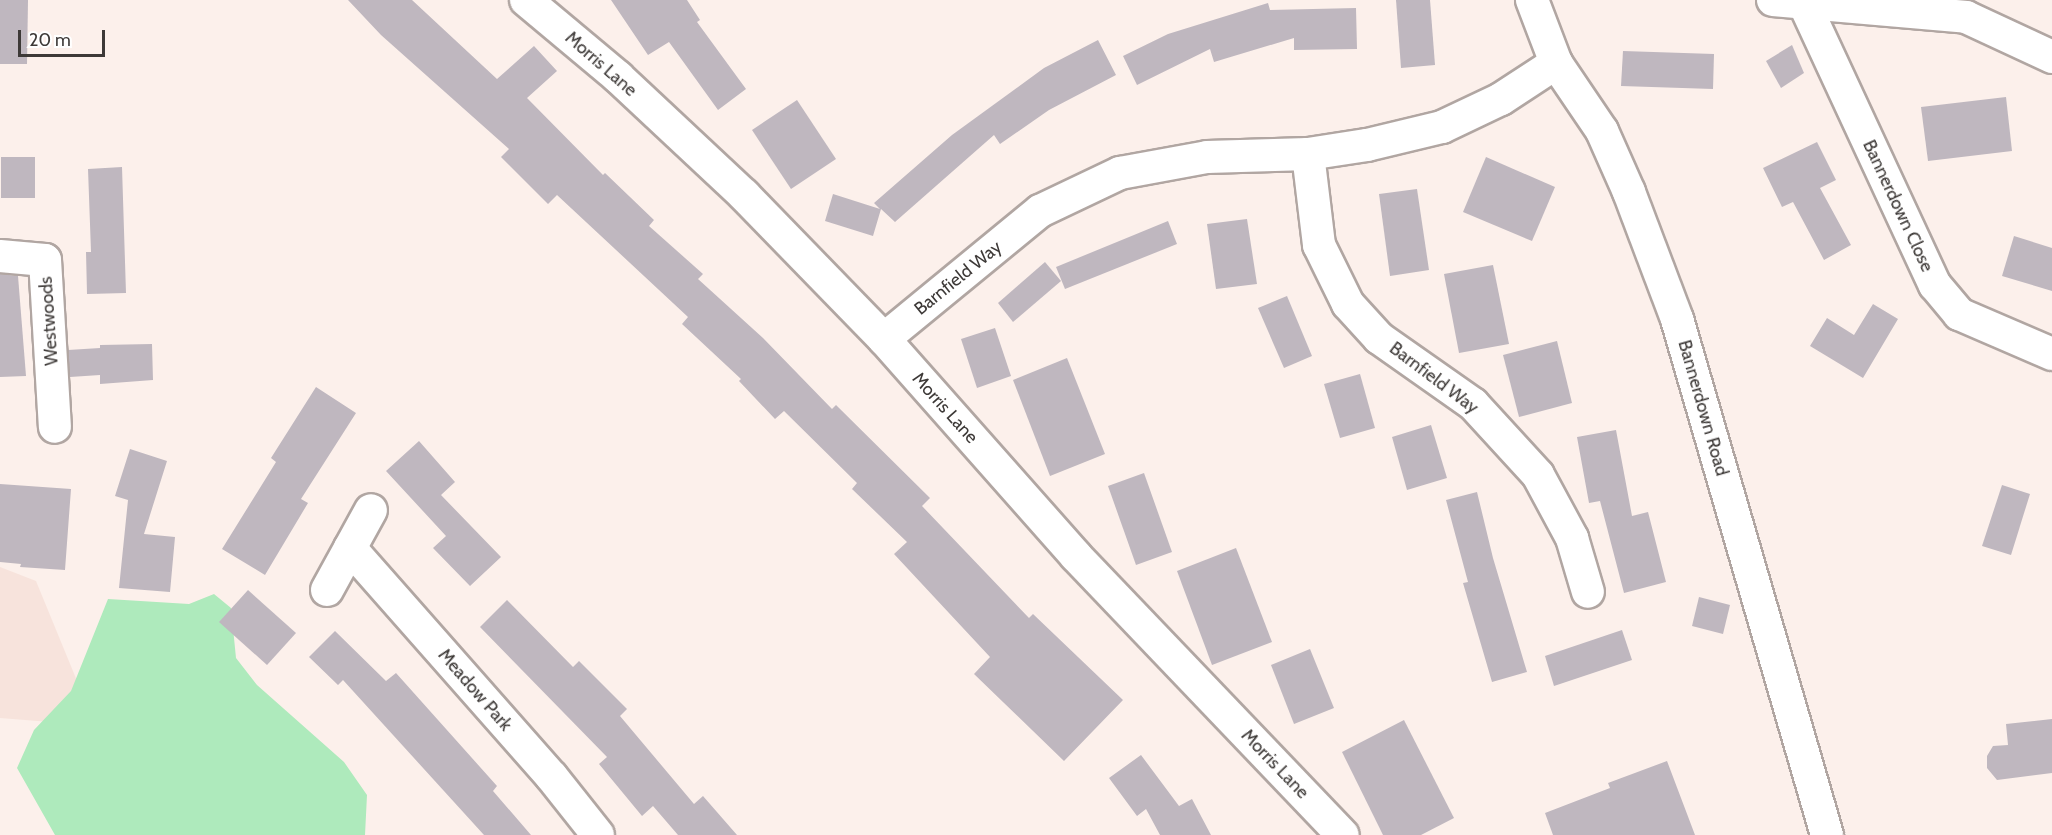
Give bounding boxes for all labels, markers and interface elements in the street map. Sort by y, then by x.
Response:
scale bar [21,18,108,56]
street label: Morris Lane [561,27,641,101]
text: 20 m [29,29,71,51]
street label: Bannerdown Close [1858,137,1938,275]
street label: Barnfield Way [910,236,1006,320]
street label: Westwoods [35,276,63,366]
street label: Barnfield Way [1385,338,1483,418]
street label: Bannerdown Road [1673,338,1733,478]
street label: Morris Lane [908,368,982,448]
street label: Meadow Park [434,645,516,735]
street label: Morris Lane [1237,725,1313,803]

